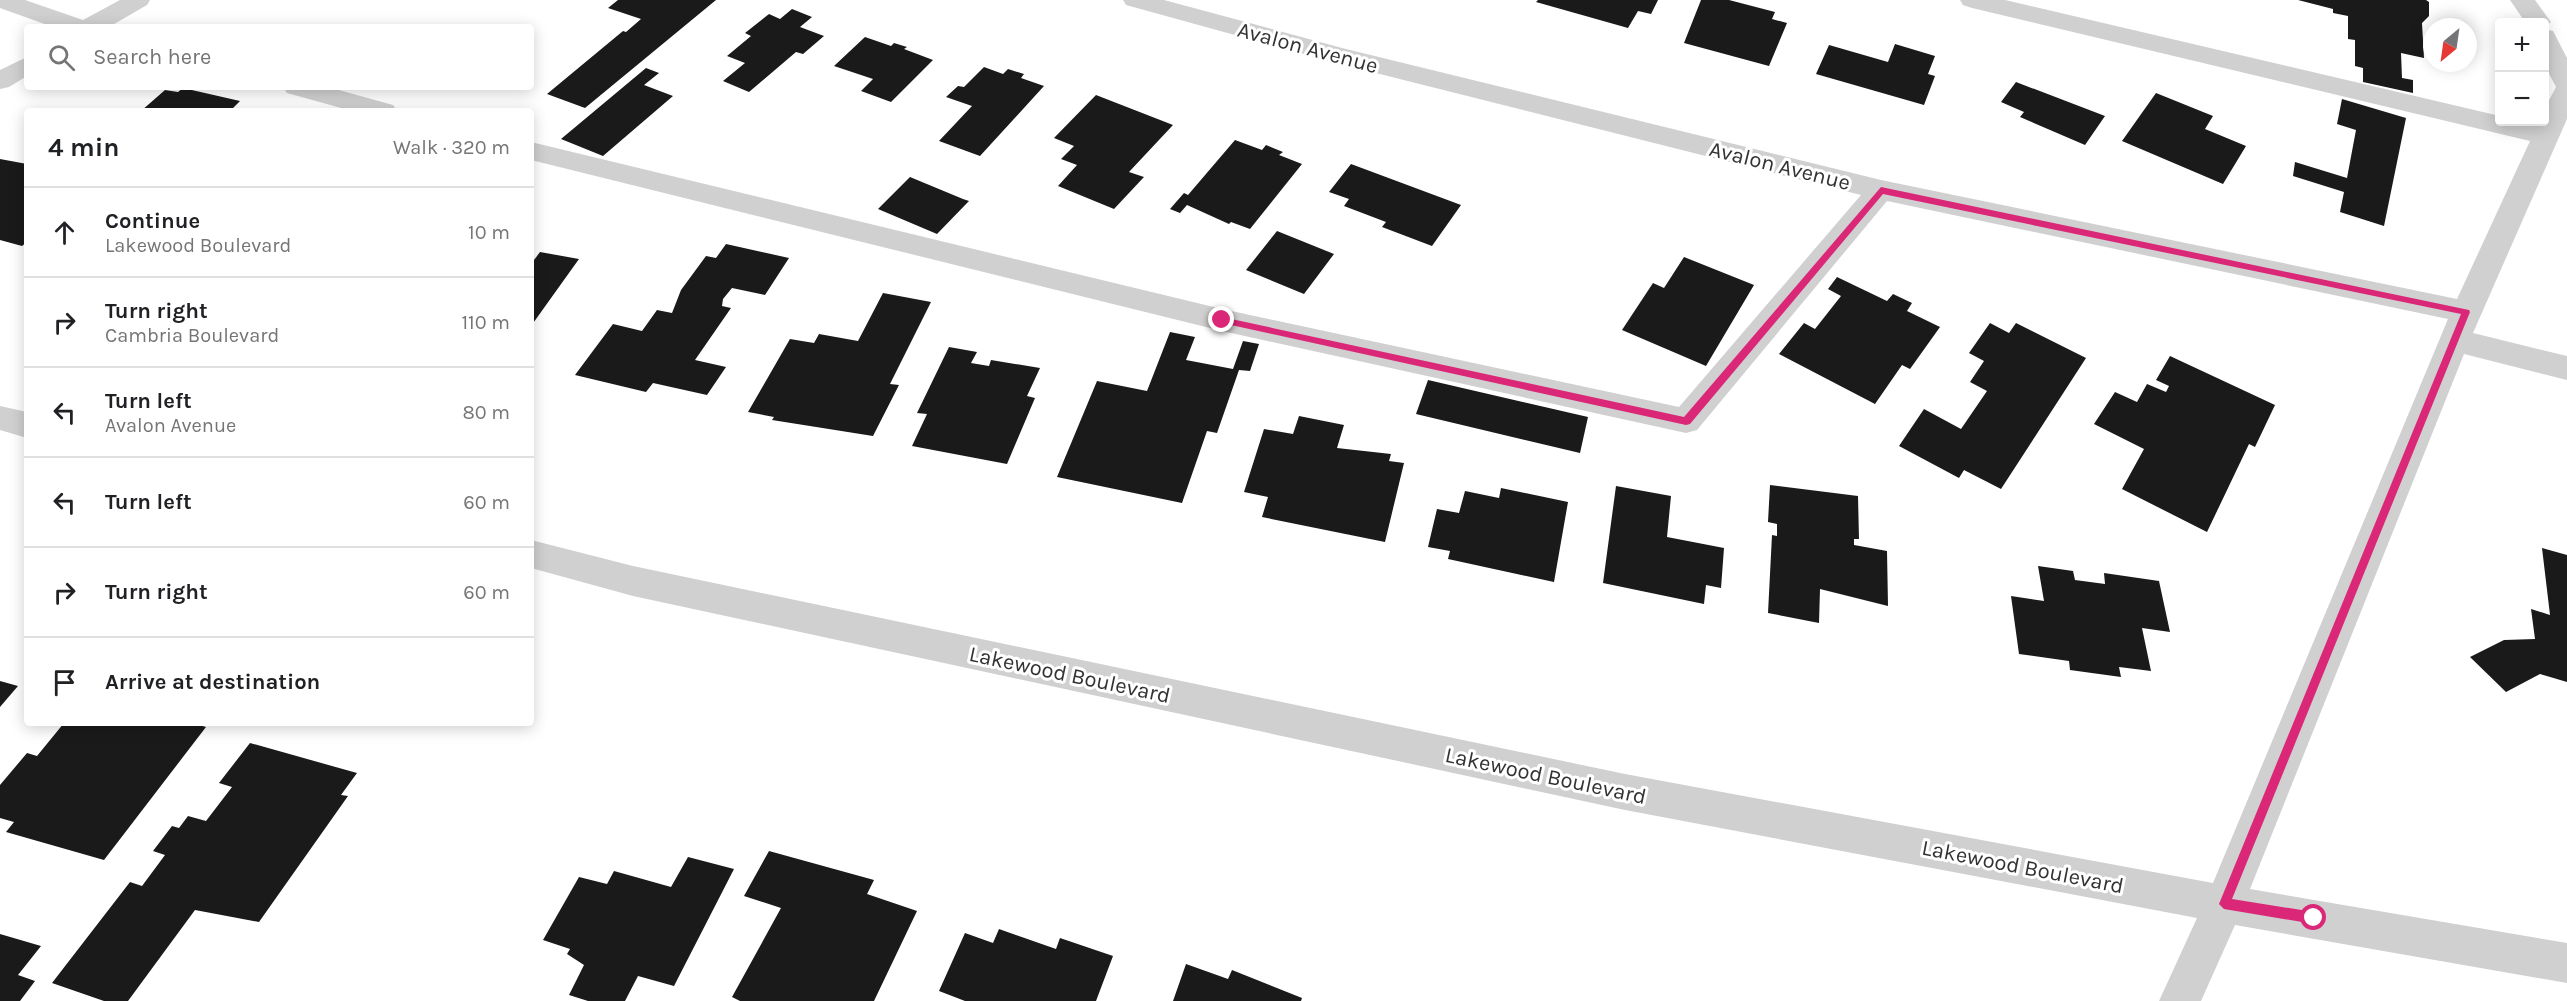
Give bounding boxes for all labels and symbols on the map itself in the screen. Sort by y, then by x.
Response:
street label: Avalon Avenue [1235,17,1381,79]
north arrow [2423,18,2477,72]
street label: Avalon Avenue [1707,136,1853,196]
route end [1208,306,1234,332]
street label: Lakewood Boulevard [967,641,1173,709]
street label: Lakewood Boulevard [1443,742,1649,810]
street label: Lakewood Boulevard [1920,835,2126,899]
route start [2300,904,2326,930]

